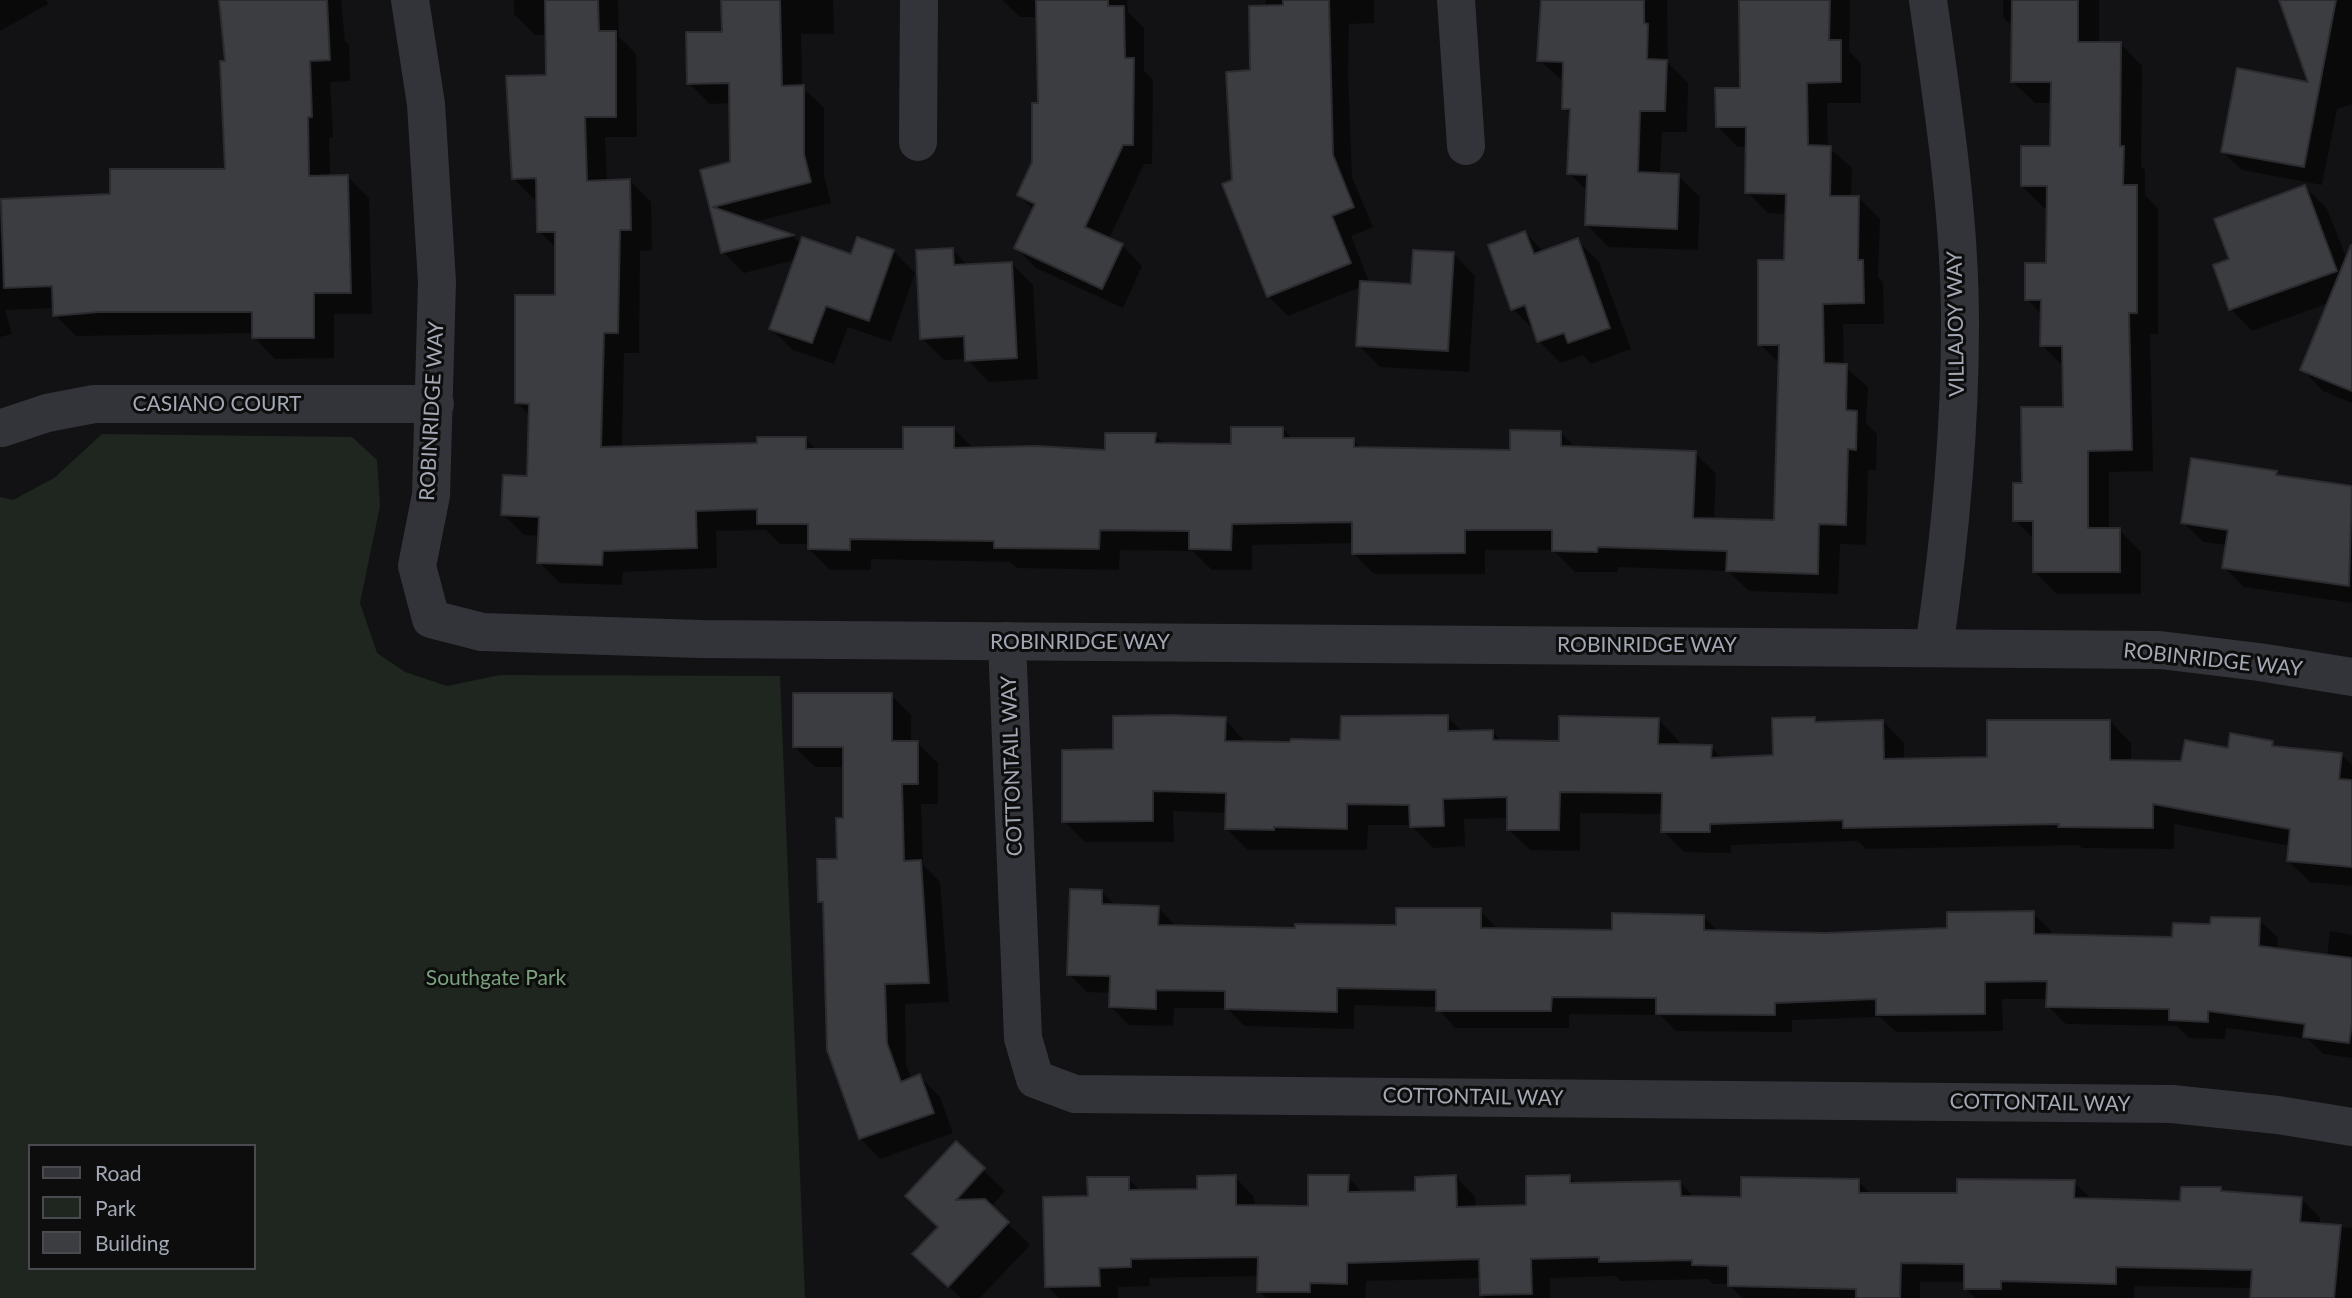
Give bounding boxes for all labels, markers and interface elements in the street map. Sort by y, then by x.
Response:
street label: VILLAJOY WAY [1942,251,1970,397]
street label: ROBINRIDGE WAY [415,321,449,501]
street label: CASIANO COURT [132,391,302,417]
street label: ROBINRIDGE WAY [990,629,1170,655]
street label: ROBINRIDGE WAY [1557,632,1737,658]
street label: ROBINRIDGE WAY [2122,638,2304,682]
street label: COTTONTAIL WAY [996,675,1028,857]
park label: Southgate Park [426,965,566,991]
street label: COTTONTAIL WAY [1382,1083,1564,1111]
street label: COTTONTAIL WAY [1949,1089,2131,1117]
legend [28,1144,256,1270]
text: Road [95,1160,142,1185]
text: Park [95,1195,136,1220]
text: Building [95,1230,170,1255]

